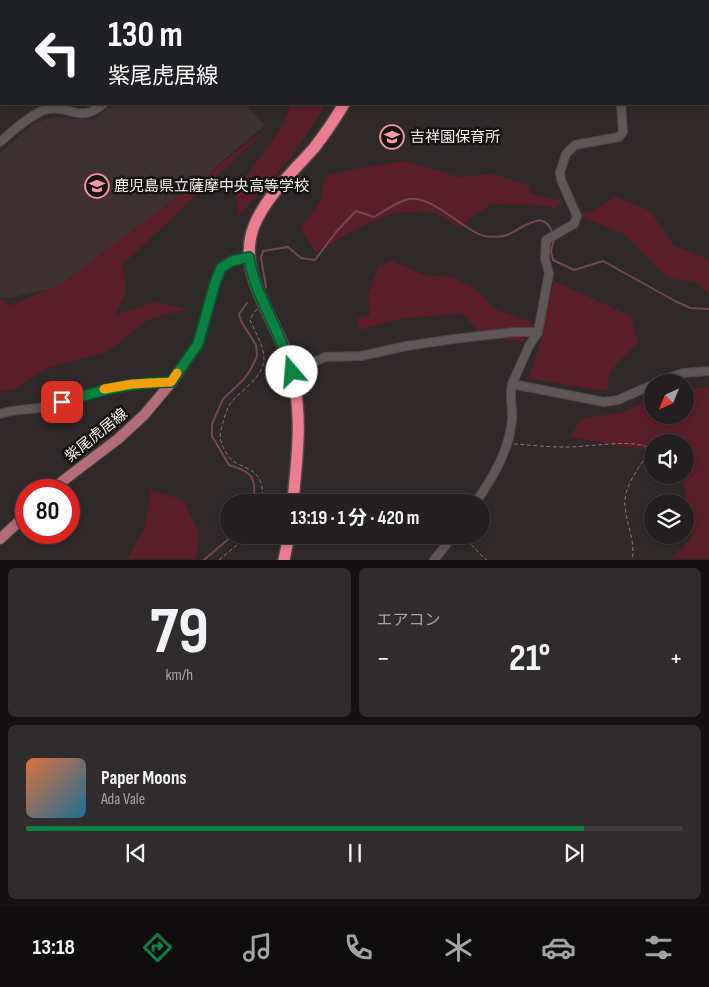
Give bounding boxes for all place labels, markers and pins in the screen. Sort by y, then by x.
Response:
school or university icon: 吉祥園保育所 [379,124,405,150]
place label: 吉祥園保育所 [410,128,500,147]
school or university icon: 鹿児島県立薩摩中央高等学校 [84,173,110,199]
place label: 鹿児島県立薩摩中央高等学校 [114,177,309,196]
pin [41,381,83,423]

